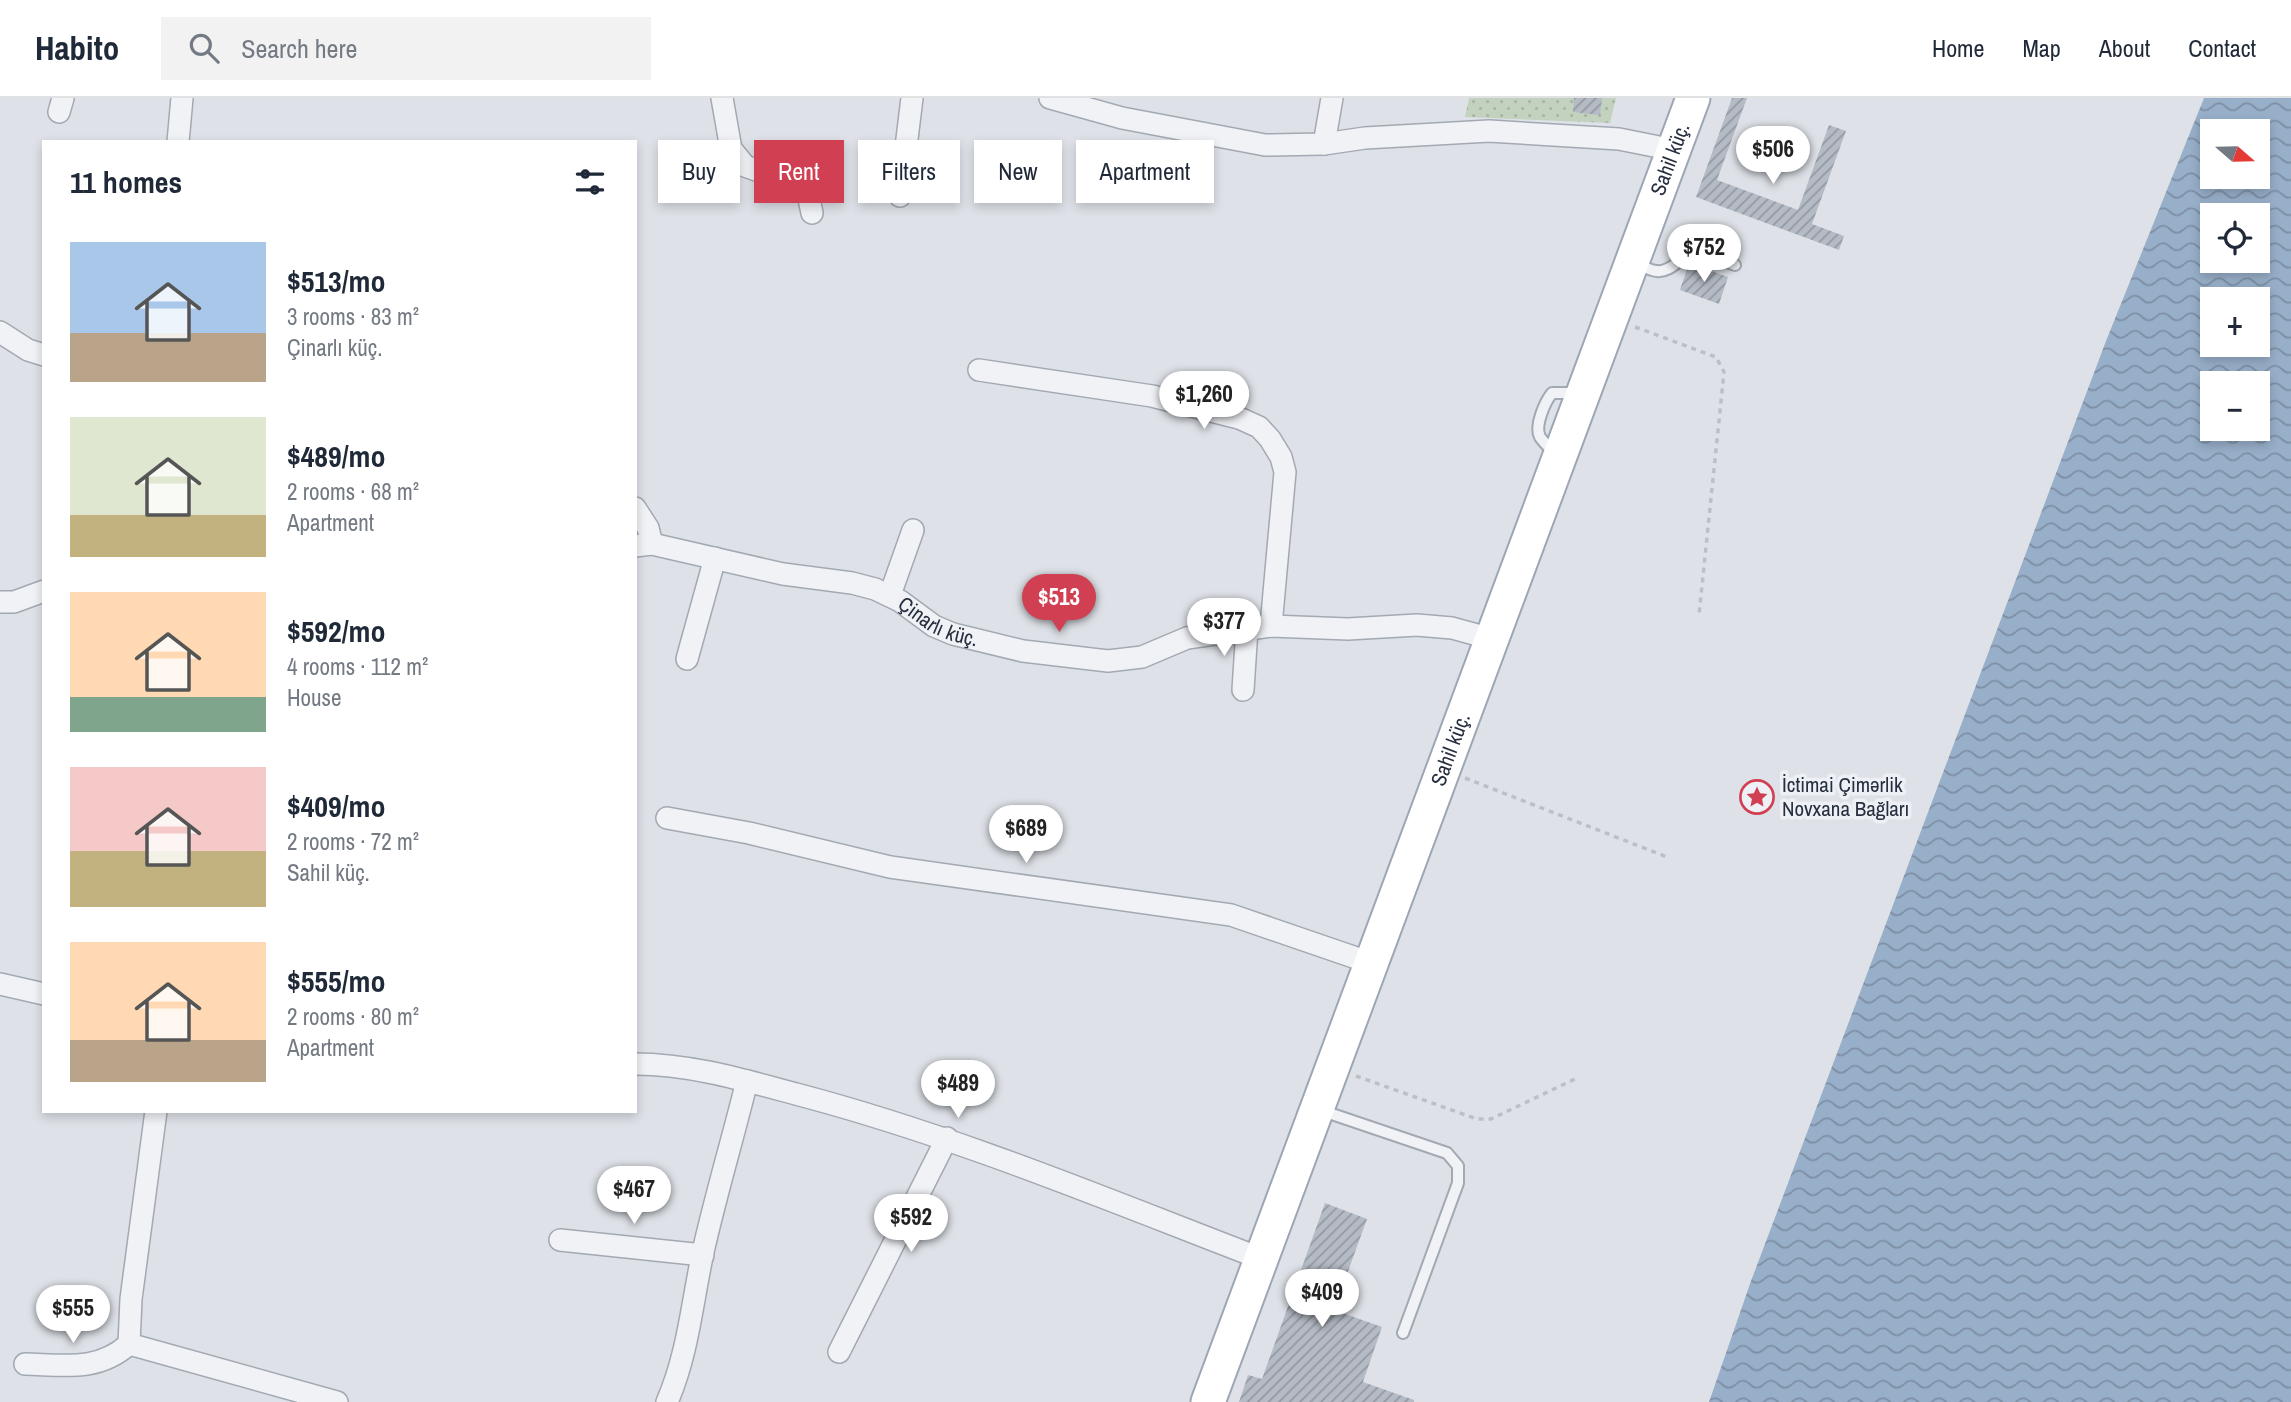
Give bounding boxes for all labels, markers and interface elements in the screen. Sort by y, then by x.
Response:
search box [161,17,651,80]
text: Habito [35,26,119,70]
icon: search [185,29,223,67]
text: Search here [241,31,357,66]
text: Home [1932,32,1984,64]
text: Map [2022,32,2061,64]
text: About [2099,32,2150,64]
text: Contact [2188,32,2256,64]
street label: Sahil küç. [1643,118,1697,200]
north arrow [2200,119,2270,189]
map controls [2200,119,2270,441]
pin: $506 [1732,126,1814,186]
text: $506 [1752,133,1794,164]
chip: Buy [658,140,740,203]
chip: Rent [754,140,844,203]
chip: Filters [858,140,960,203]
chip: New [974,140,1062,203]
chip: Apartment [1076,140,1214,203]
text: 11 homes [70,162,182,202]
icon: filters [571,163,609,201]
button: locate [2200,203,2270,273]
pin: $752 [1663,225,1745,284]
text: $752 [1683,231,1725,262]
text: $513/mo [287,261,385,301]
icon: home [126,270,210,354]
button: + [2200,287,2270,357]
text: 3 rooms · 83 m² [287,301,419,332]
text: Çinarlı küç. [287,332,382,363]
button: − [2200,371,2270,441]
pin: $1,260 [1147,372,1261,431]
text: $1,260 [1175,378,1233,409]
text: $489/mo [287,436,385,476]
icon: home [126,445,210,529]
text: 2 rooms · 68 m² [287,476,419,507]
text: Apartment [287,507,374,538]
pin: $513 [1018,574,1100,634]
text: $513 [1038,581,1080,612]
street label: Çinarlı küç. [892,589,981,654]
pin: $377 [1183,598,1265,658]
text: $377 [1203,605,1245,636]
text: $592/mo [287,611,385,651]
icon: home [126,620,210,704]
text: 4 rooms · 112 m² [287,651,428,682]
text: House [287,682,342,713]
street label: Sahil küç. [1423,709,1477,790]
place label: İctimai Çimərlik Novxana Bağları [1782,770,1909,823]
place icon: İctimai Çimərlik Novxana Bağları [1738,778,1776,816]
text: $409/mo [287,786,385,826]
icon: home [126,795,210,879]
pin: $689 [985,806,1067,865]
text: $689 [1005,812,1047,843]
text: 2 rooms · 72 m² [287,826,419,857]
text: Sahil küç. [287,857,370,888]
text: $555/mo [287,961,385,1001]
icon: home [126,970,210,1054]
text: 2 rooms · 80 m² [287,1001,419,1032]
text: Apartment [287,1032,374,1063]
pin: $489 [917,1060,999,1120]
text: $489 [937,1067,979,1098]
pin: $467 [593,1166,675,1226]
text: $467 [613,1173,655,1204]
pin: $592 [870,1194,952,1254]
text: $592 [890,1201,932,1232]
pin: $409 [1281,1270,1363,1329]
text: $409 [1301,1276,1343,1307]
pin: $555 [32,1286,114,1345]
text: $555 [52,1292,94,1323]

